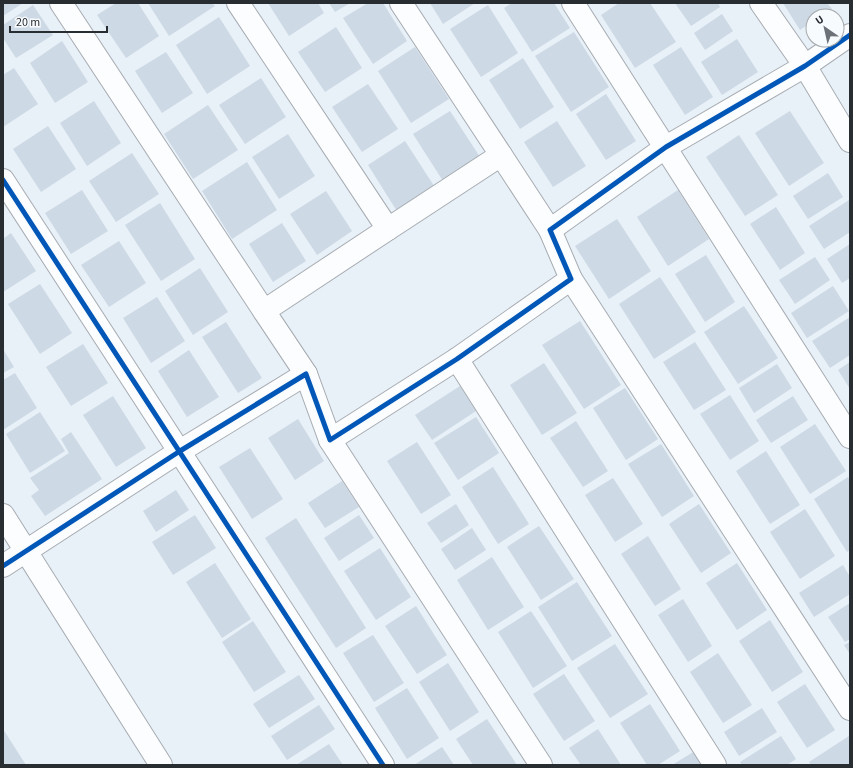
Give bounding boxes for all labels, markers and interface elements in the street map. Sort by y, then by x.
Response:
scale bar [10,8,107,34]
north arrow [805,8,845,48]
text: U [812,12,827,28]
text: 20 m [16,14,40,31]

